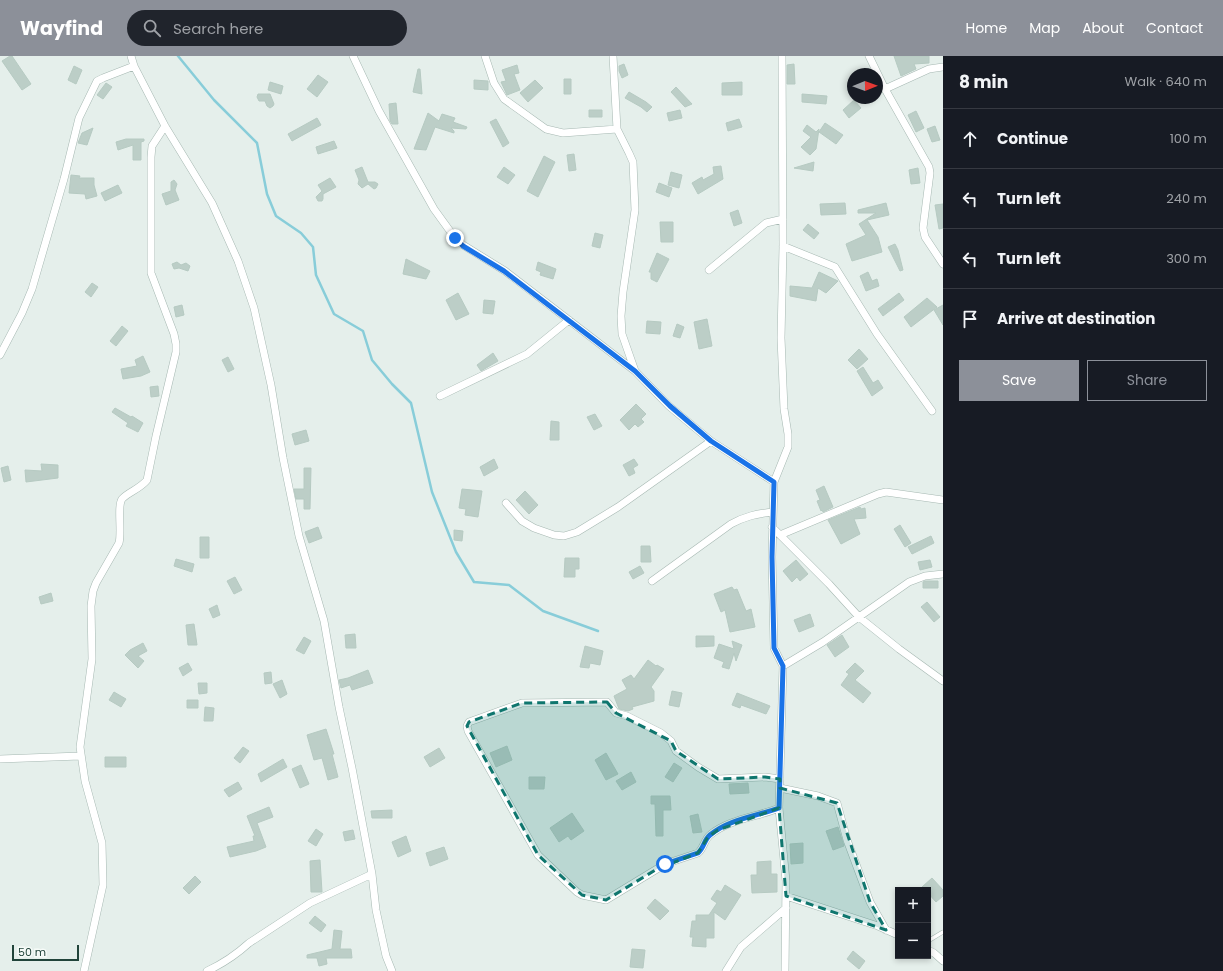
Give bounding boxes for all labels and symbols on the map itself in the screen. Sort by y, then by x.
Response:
north arrow [847,68,883,104]
route end [446,229,464,247]
route start [656,855,674,873]
scale bar [12,943,79,962]

